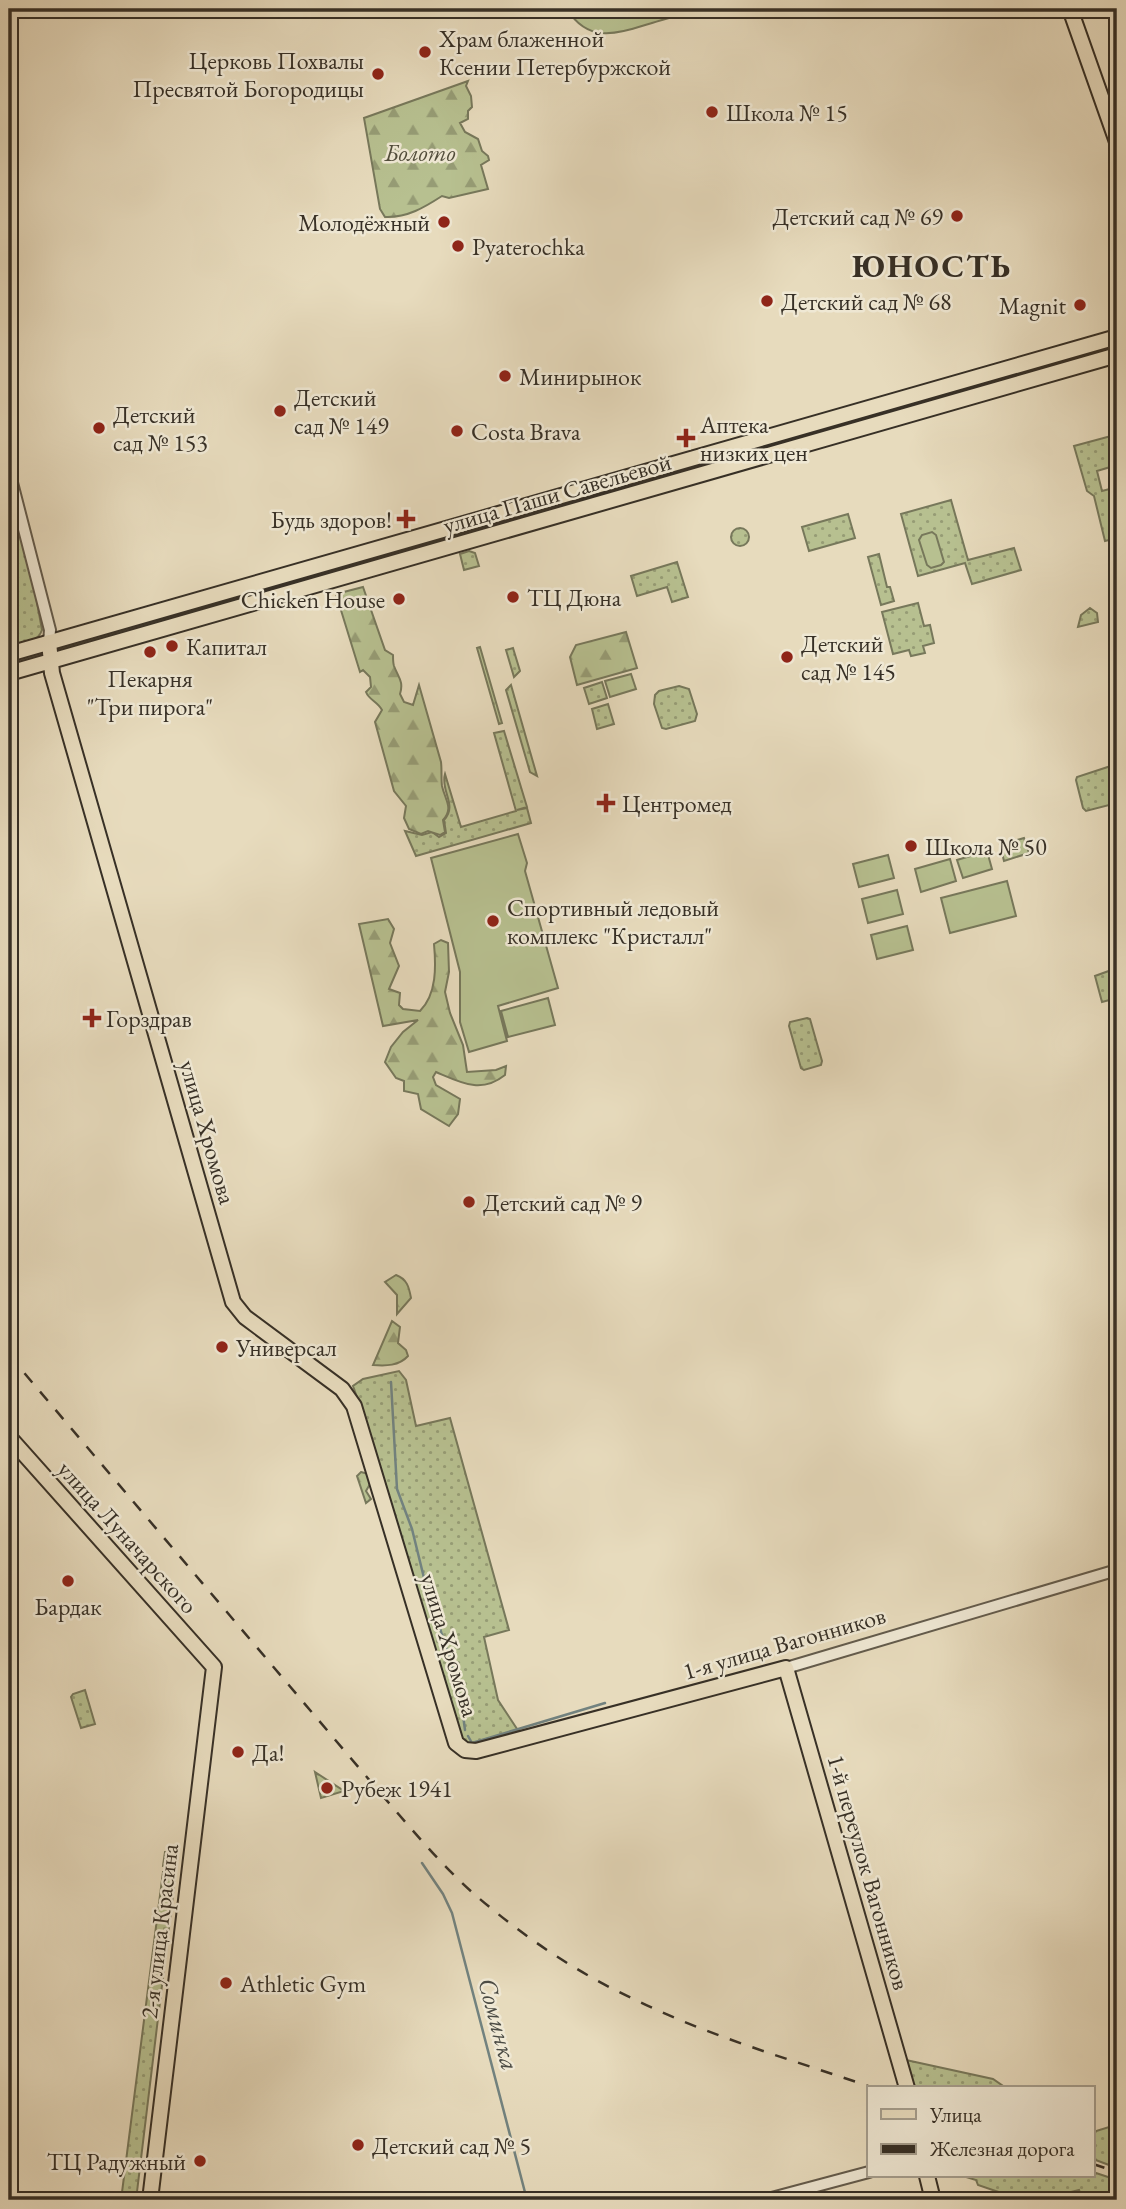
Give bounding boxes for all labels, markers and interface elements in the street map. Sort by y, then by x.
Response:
place label: Храм блаженной Ксении Петербуржской [438,23,671,82]
marker: Храм блаженной Ксении Петербуржской [417,44,433,60]
place label: Церковь Похвалы Пресвятой Богородицы [132,45,364,104]
marker: Церковь Похвалы Пресвятой Богородицы [370,66,386,82]
place label: Школа № 15 [726,97,848,128]
marker: Школа № 15 [704,104,720,120]
park label: Болото [383,137,456,168]
place label: Детский сад № 69 [773,201,943,232]
place label: Молодёжный [298,207,430,238]
marker: Детский сад № 69 [949,208,965,224]
marker: Молодёжный [436,214,452,230]
place label: Pyaterochka [472,231,585,262]
marker: Pyaterochka [450,238,466,254]
district label: ЮНОСТЬ [852,245,1012,287]
place label: Детский сад № 68 [781,286,952,317]
place label: Magnit [999,290,1066,321]
marker: Детский сад № 68 [759,293,775,309]
marker: Magnit [1072,297,1088,313]
place label: Минирынок [519,361,642,392]
marker: Минирынок [497,368,513,384]
place label: Детский сад № 149 [294,382,389,441]
place label: Детский сад № 153 [113,399,208,458]
marker: Детский сад № 149 [272,403,288,419]
place label: Аптека низких цен [699,409,808,468]
place label: Costa Brava [471,416,581,447]
marker: Детский сад № 153 [91,420,107,436]
marker: Costa Brava [449,423,465,439]
marker: Аптека низких цен [678,430,694,446]
street label: улица Паши Савельевой [439,446,675,540]
place label: Будь здоров! [270,504,392,535]
marker: Будь здоров! [398,511,414,527]
place label: ТЦ Дюна [527,582,622,613]
place label: Chicken House [241,584,385,615]
marker: ТЦ Дюна [505,589,521,605]
marker: Chicken House [391,591,407,607]
place label: Детский сад № 145 [801,628,896,687]
place label: Капитал [186,631,267,662]
marker: Капитал [164,638,180,654]
marker: Пекарня "Три пирога" [142,644,158,660]
marker: Детский сад № 145 [779,649,795,665]
place label: Пекарня "Три пирога" [87,663,213,722]
place label: Центромед [622,788,732,819]
marker: Центромед [596,793,616,813]
place label: Школа № 50 [925,831,1047,862]
marker: Школа № 50 [903,838,919,854]
place label: Спортивный ледовый комплекс "Кристалл" [507,892,719,951]
marker: Спортивный ледовый комплекс "Кристалл" [485,913,501,929]
place label: Горздрав [106,1003,192,1034]
marker: Горздрав [84,1010,100,1026]
street label: улица Хромова [173,1056,243,1208]
place label: Детский сад № 9 [483,1187,642,1218]
marker: Детский сад № 9 [461,1194,477,1210]
place label: Универсал [235,1332,337,1363]
marker: Универсал [214,1339,230,1355]
street label: улица Луначарского [51,1454,205,1620]
street label: улица Хромова [413,1569,487,1721]
marker: Бардак [60,1573,76,1589]
place label: Бардак [34,1591,102,1622]
street label: 1-я улица Вагонников [679,1599,889,1687]
place label: Да! [252,1737,285,1768]
marker: Да! [230,1744,246,1760]
street label: 1-й переулок Вагонников [821,1751,917,1993]
place label: Рубеж 1941 [341,1773,453,1804]
marker: Рубеж 1941 [319,1780,335,1796]
street label: 2-я улица Красина [133,1841,185,2020]
place label: Athletic Gym [239,1968,367,1999]
water label: Соминка [470,1974,528,2074]
marker: Athletic Gym [218,1975,234,1991]
legend [867,2086,1094,2178]
text: Улица [929,2101,982,2128]
place label: Детский сад № 5 [372,2130,531,2161]
text: Железная дорога [929,2135,1075,2162]
marker: Детский сад № 5 [350,2137,366,2153]
place label: ТЦ Радужный [47,2146,186,2177]
marker: ТЦ Радужный [192,2153,208,2169]

